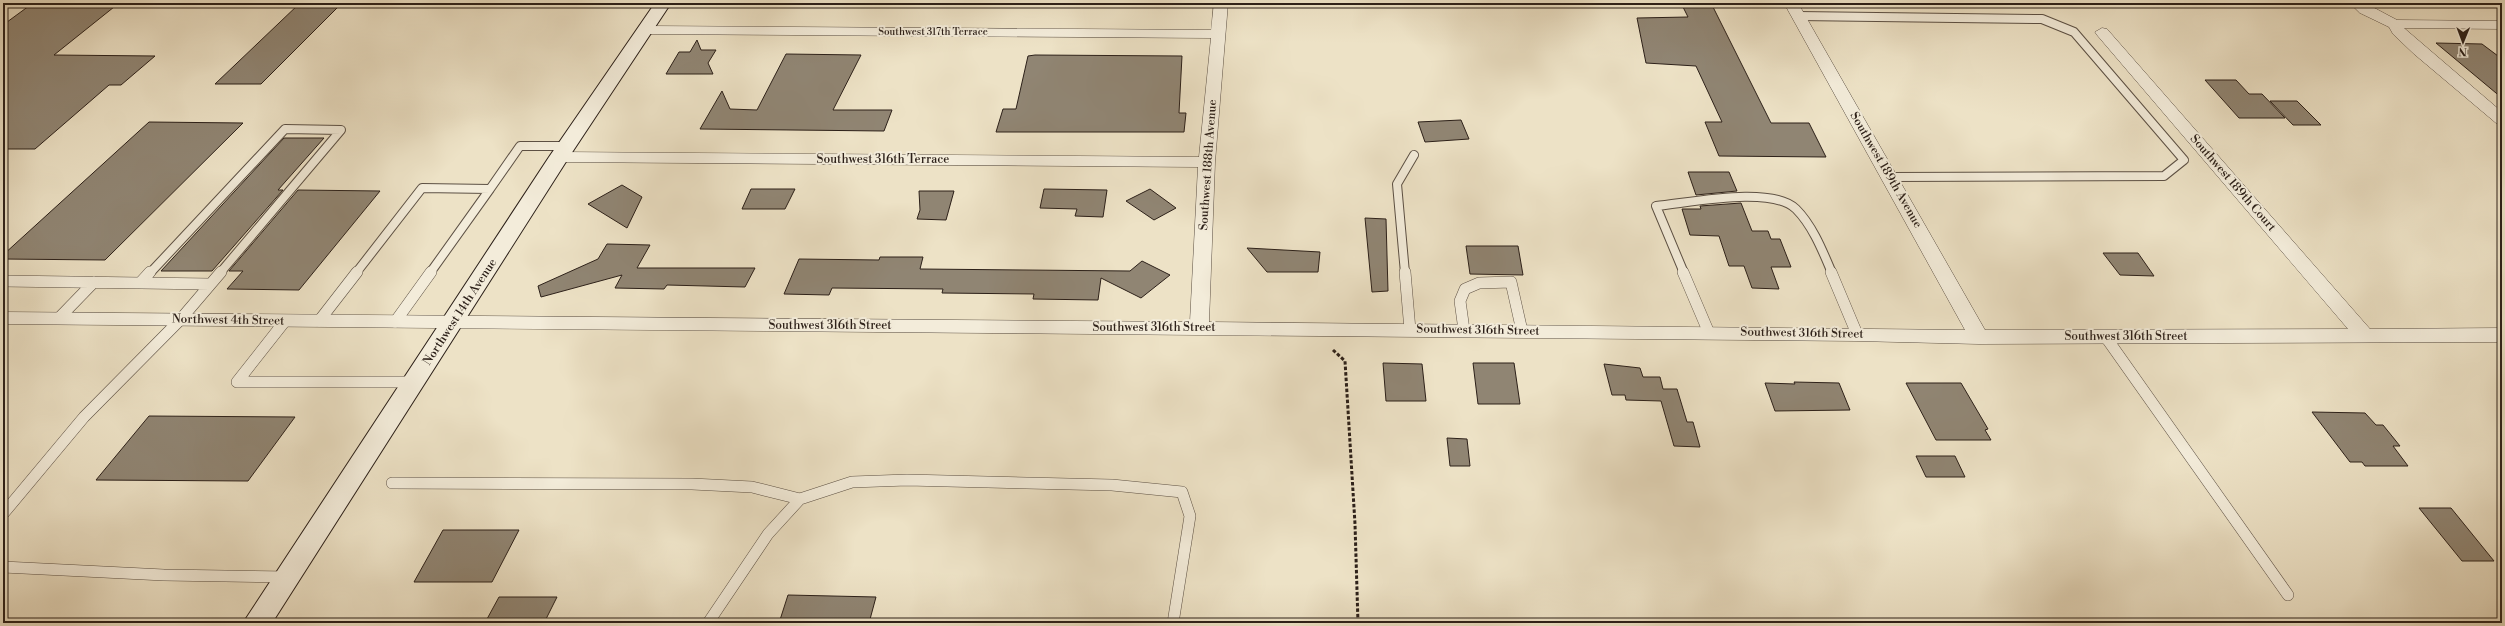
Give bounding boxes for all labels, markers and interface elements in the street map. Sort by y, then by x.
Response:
north arrow [2443,22,2483,62]
street label: Southwest 317th Terrace [878,26,988,38]
text: N [2458,44,2467,58]
street label: Southwest 188th Avenue [1196,99,1220,231]
street label: Southwest 189th Avenue [1847,109,1925,231]
street label: Southwest 189th Court [2187,131,2280,235]
street label: Southwest 316th Terrace [817,152,949,167]
street label: Northwest 14th Avenue [420,256,500,368]
street label: Northwest 4th Street [172,312,285,328]
street label: Southwest 316th Street [768,318,892,333]
street label: Southwest 316th Street [1092,320,1216,335]
street label: Southwest 316th Street [1416,321,1540,339]
street label: Southwest 316th Street [1740,324,1864,342]
street label: Southwest 316th Street [2064,329,2188,344]

